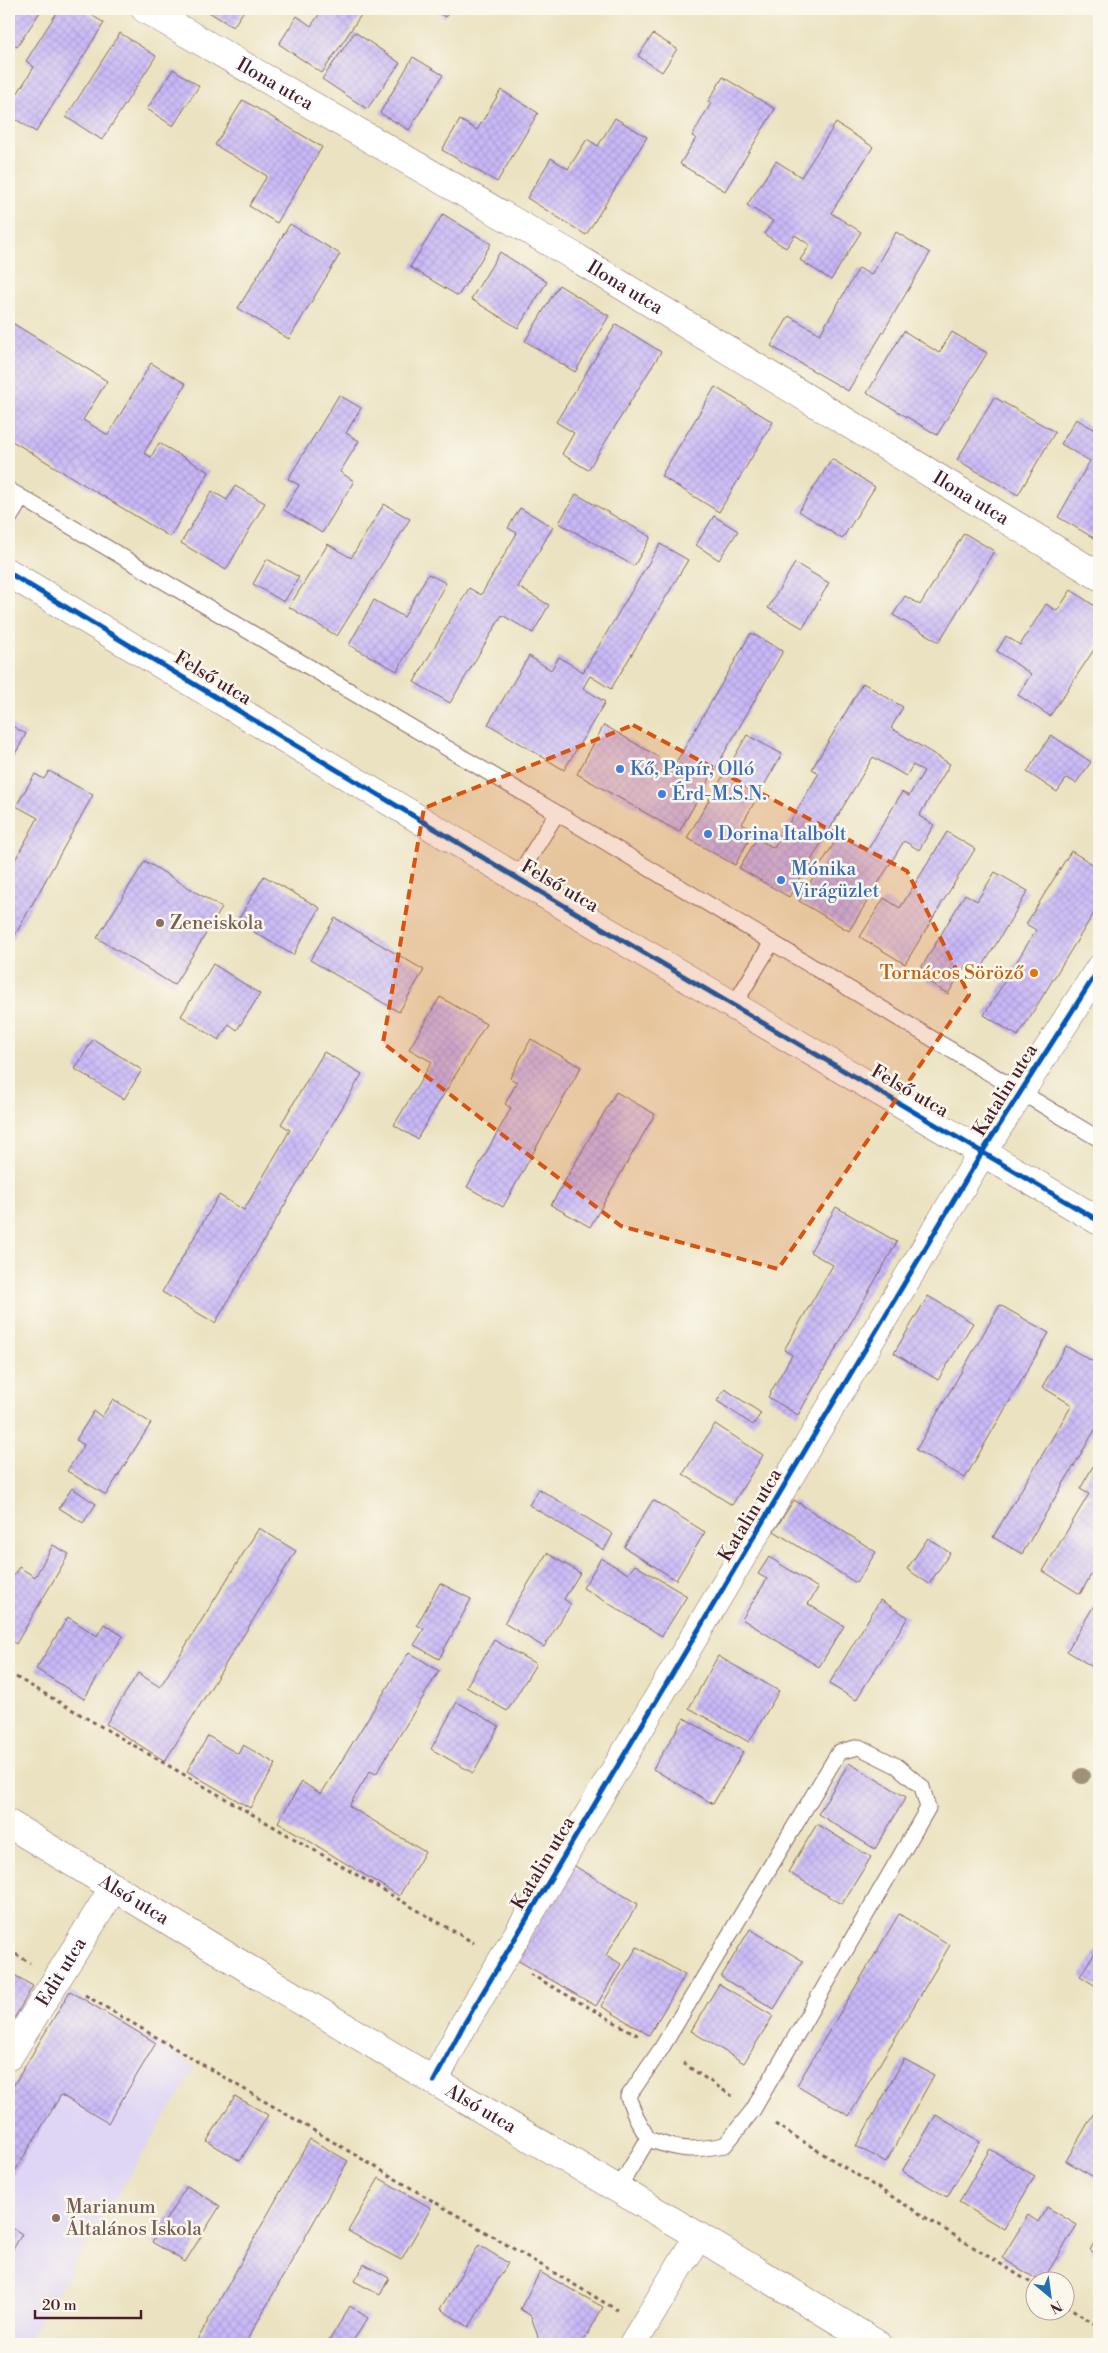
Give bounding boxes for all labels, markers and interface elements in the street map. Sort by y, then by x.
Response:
street label: Ilona utca [232,52,318,116]
street label: Ilona utca [583,255,668,320]
street label: Ilona utca [928,466,1014,531]
street label: Felső utca [170,646,256,711]
place label: Kő, Papír, Olló [630,757,754,781]
marker: Kő, Papír, Olló [614,763,626,775]
place label: Érd-M.S.N. [672,781,767,806]
marker: Érd-M.S.N. [656,788,668,800]
place label: Dorina Italbolt [718,822,847,846]
marker: Dorina Italbolt [702,828,714,840]
street label: Felső utca [517,854,604,918]
place label: Mónika Virágüzlet [790,857,880,903]
marker: Mónika Virágüzlet [775,874,787,886]
place label: Zeneiskola [170,911,263,935]
marker: Zeneiskola [154,917,166,929]
place label: Tornácos Söröző [880,961,1024,985]
marker: Tornácos Söröző [1028,967,1040,979]
street label: Katalin utca [967,1039,1043,1141]
street label: Felső utca [867,1059,954,1123]
street label: Katalin utca [713,1464,787,1566]
street label: Katalin utca [506,1812,580,1914]
street label: Alsó utca [93,1869,174,1930]
street label: Edit utca [31,1932,92,2011]
street label: Alsó utca [440,2078,521,2139]
place label: Marianum Általános Iskola [65,2195,202,2241]
marker: Marianum Általános Iskola [50,2212,62,2224]
north arrow [1026,2270,1076,2320]
scale bar [35,2288,141,2320]
text: 20 m [42,2296,77,2315]
text: N [1047,2296,1065,2317]

